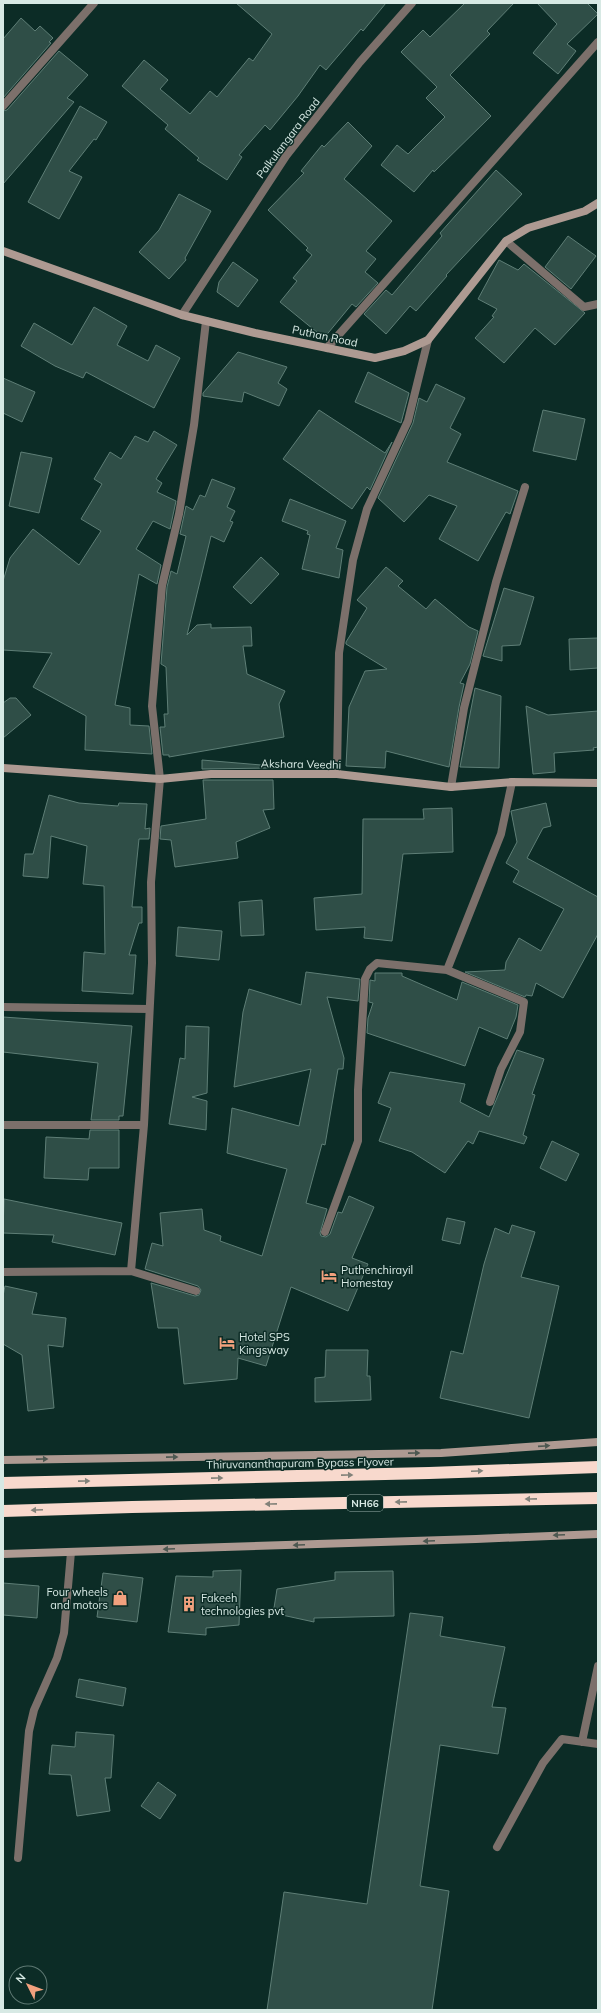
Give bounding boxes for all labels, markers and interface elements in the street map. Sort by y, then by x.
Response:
street label: Palkulangara Road [253,95,323,181]
street label: Puthan Road [291,322,359,350]
street label: Akshara Veedhi [261,756,341,772]
place label: Puthenchirayil Homestay [341,1263,413,1290]
hotel icon: Puthenchirayil Homestay [320,1267,338,1285]
place label: Hotel SPS Kingsway [239,1330,290,1357]
hotel icon: Hotel SPS Kingsway [218,1334,236,1352]
one-way arrow [538,1442,550,1449]
one-way arrow [408,1450,421,1456]
one-way arrow [166,1453,178,1460]
street label: Thiruvananthapuram Bypass Flyover [206,1454,394,1472]
one-way arrow [36,1456,49,1462]
one-way arrow [471,1468,483,1475]
one-way arrow [341,1472,354,1478]
one-way arrow [211,1474,223,1481]
one-way arrow [78,1477,90,1484]
road number: NH66 [347,1495,383,1511]
one-way arrow [524,1496,537,1502]
one-way arrow [394,1499,407,1505]
one-way arrow [264,1501,277,1507]
one-way arrow [30,1507,43,1513]
one-way arrow [553,1532,565,1539]
one-way arrow [422,1538,435,1544]
one-way arrow [293,1541,305,1548]
one-way arrow [163,1545,175,1552]
place label: Four wheels and motors [46,1585,108,1612]
shop icon: Four wheels and motors [111,1589,129,1607]
place label: Fakeeh technologies pvt [201,1591,284,1618]
building icon: Fakeeh technologies pvt [180,1595,198,1613]
north arrow [8,1965,48,2005]
text: N [13,1971,29,1986]

